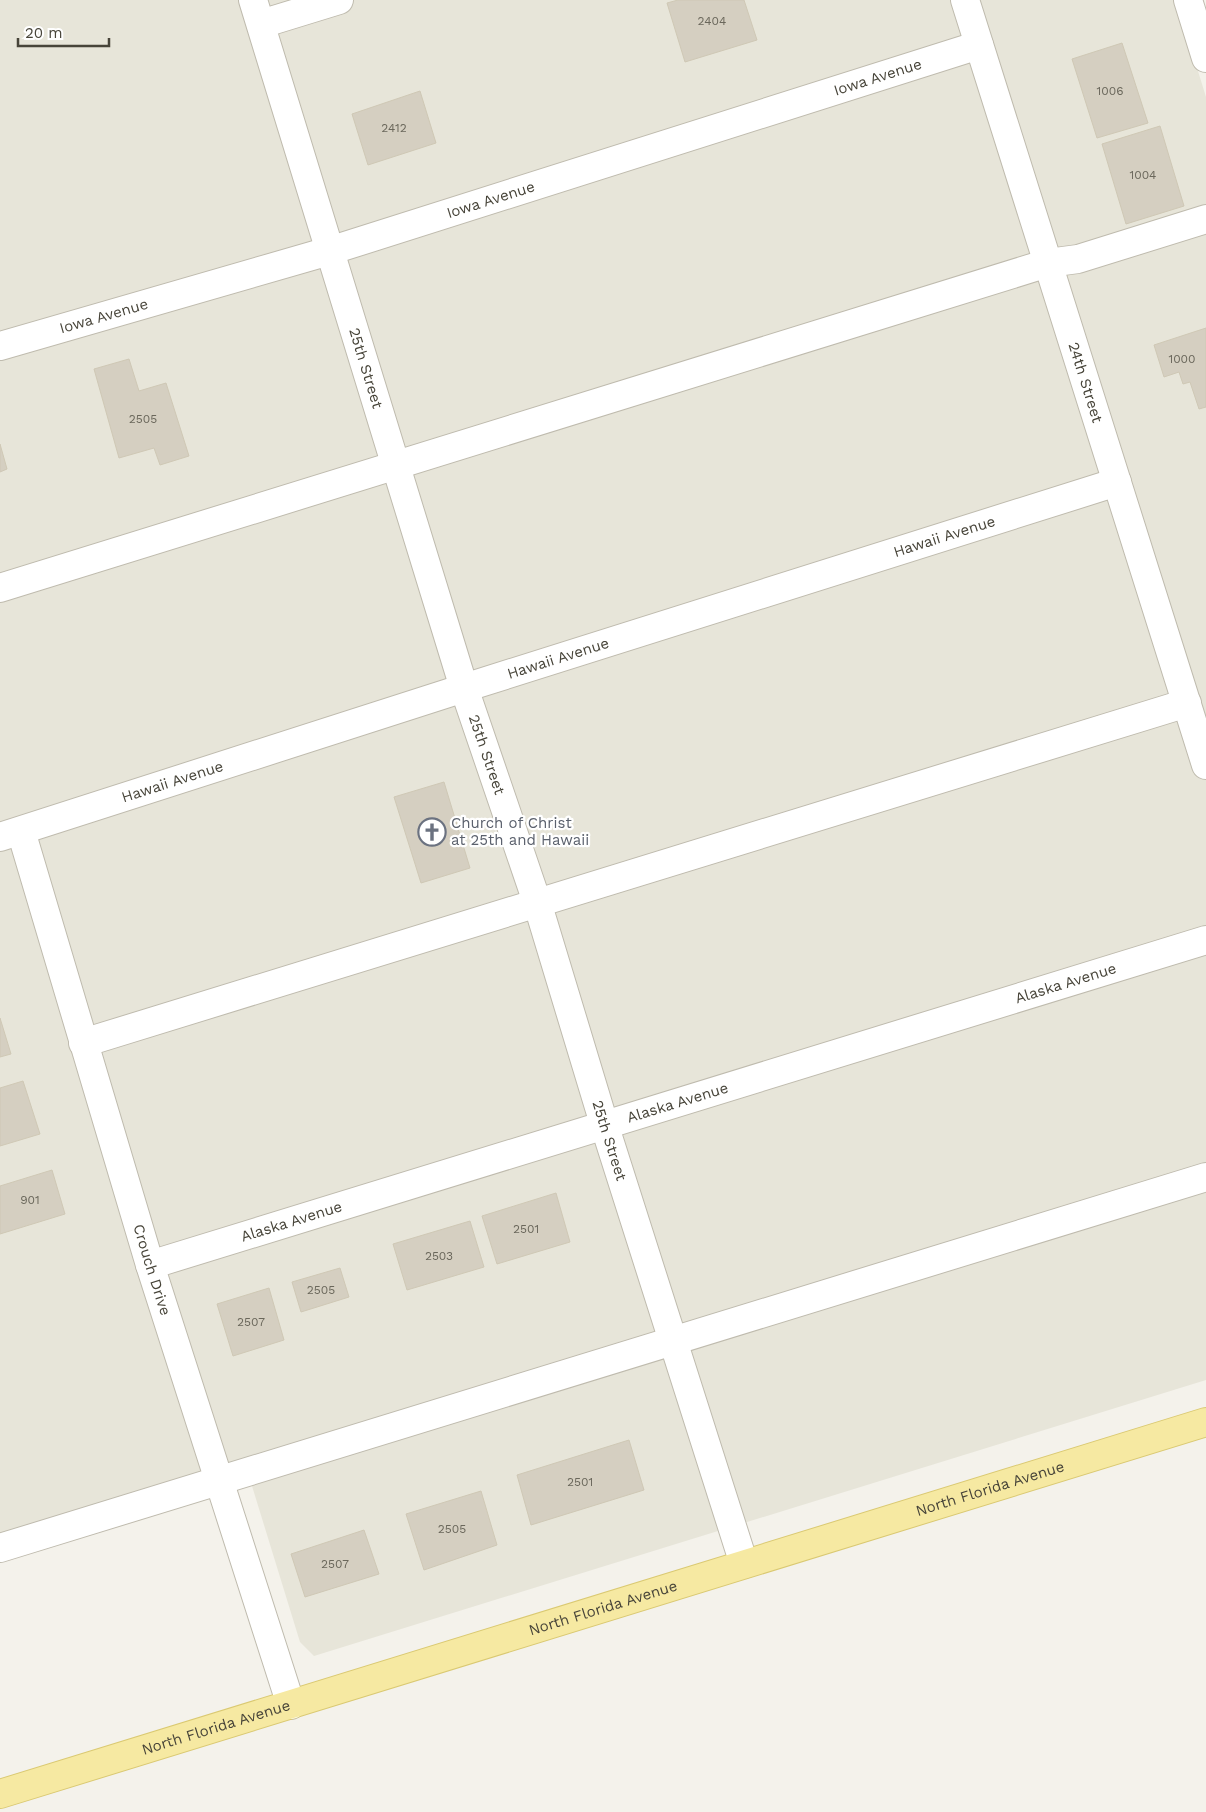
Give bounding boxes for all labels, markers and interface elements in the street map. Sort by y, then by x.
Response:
house number: 2404 [698,14,726,28]
scale bar [18,15,109,47]
text: 20 m [25,24,63,42]
street label: Iowa Avenue [831,55,924,99]
house number: 1006 [1097,84,1123,98]
house number: 2412 [381,121,407,135]
house number: 1004 [1130,168,1156,182]
street label: Iowa Avenue [444,177,537,222]
street label: Iowa Avenue [57,295,150,337]
street label: 25th Street [345,326,387,411]
street label: 24th Street [1064,340,1107,426]
house number: 1000 [1168,352,1196,366]
house number: 2505 [129,412,157,426]
street label: Hawaii Avenue [891,512,997,561]
street label: Hawaii Avenue [505,634,611,683]
street label: 25th Street [465,712,509,798]
street label: Hawaii Avenue [119,757,225,806]
place label: Church of Christ at 25th and Hawaii [451,814,589,849]
church icon: Church of Christ at 25th and Hawaii [417,817,447,847]
street label: Alaska Avenue [1013,959,1118,1007]
street label: Alaska Avenue [625,1079,730,1127]
street label: 25th Street [588,1098,631,1184]
house number: 901 [20,1193,40,1207]
street label: Alaska Avenue [239,1197,344,1246]
street label: Crouch Drive [129,1222,175,1318]
house number: 2501 [513,1222,539,1236]
house number: 2503 [425,1249,453,1263]
house number: 2505 [307,1283,335,1297]
house number: 2507 [237,1315,265,1329]
street label: North Florida Avenue [914,1457,1066,1520]
house number: 2501 [567,1475,593,1489]
house number: 2505 [438,1522,466,1536]
house number: 2507 [321,1557,349,1571]
street label: North Florida Avenue [527,1577,679,1639]
street label: North Florida Avenue [140,1696,292,1759]

